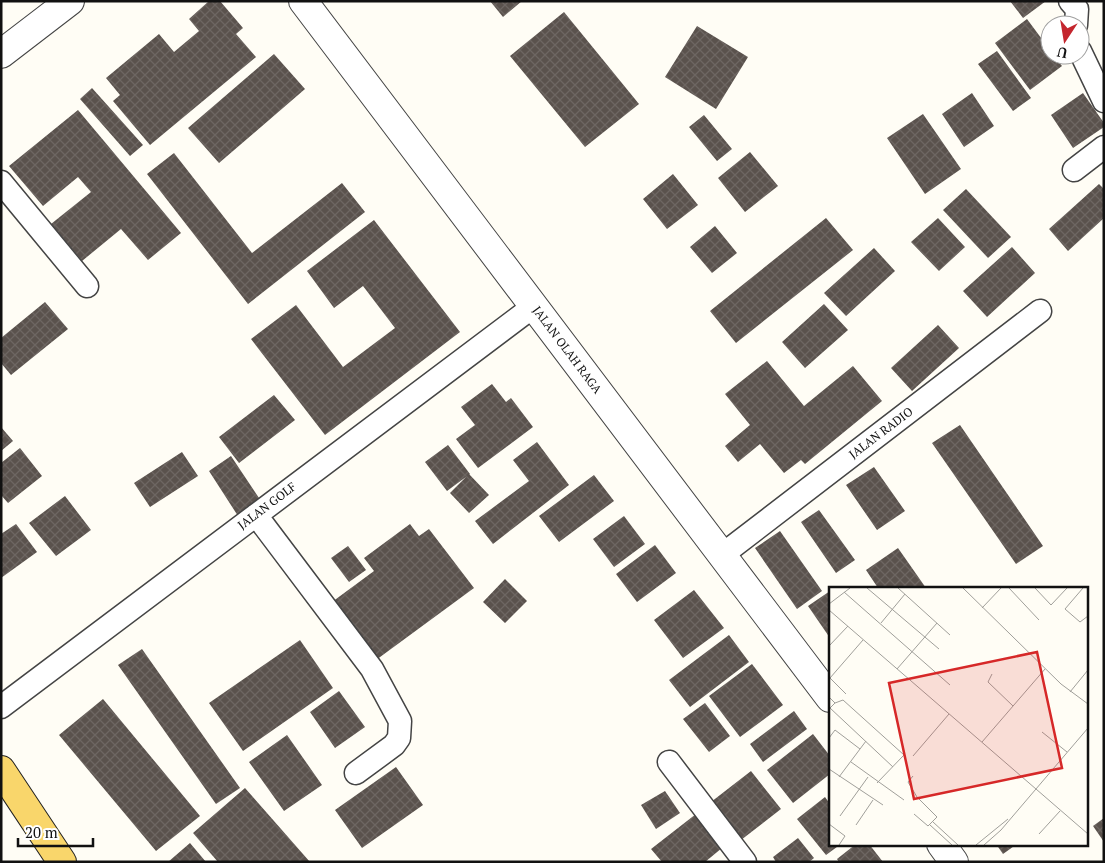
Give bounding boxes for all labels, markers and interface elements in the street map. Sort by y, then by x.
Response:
north arrow [1040,15,1090,65]
text: U [1055,43,1069,64]
street label: JALAN OLAH RAGA [530,303,606,397]
street label: JALAN RADIO [846,404,916,462]
street label: JALAN GOLF [235,479,299,532]
inset map [829,587,1088,846]
scale bar [18,816,92,848]
text: 20 m [25,822,58,842]

